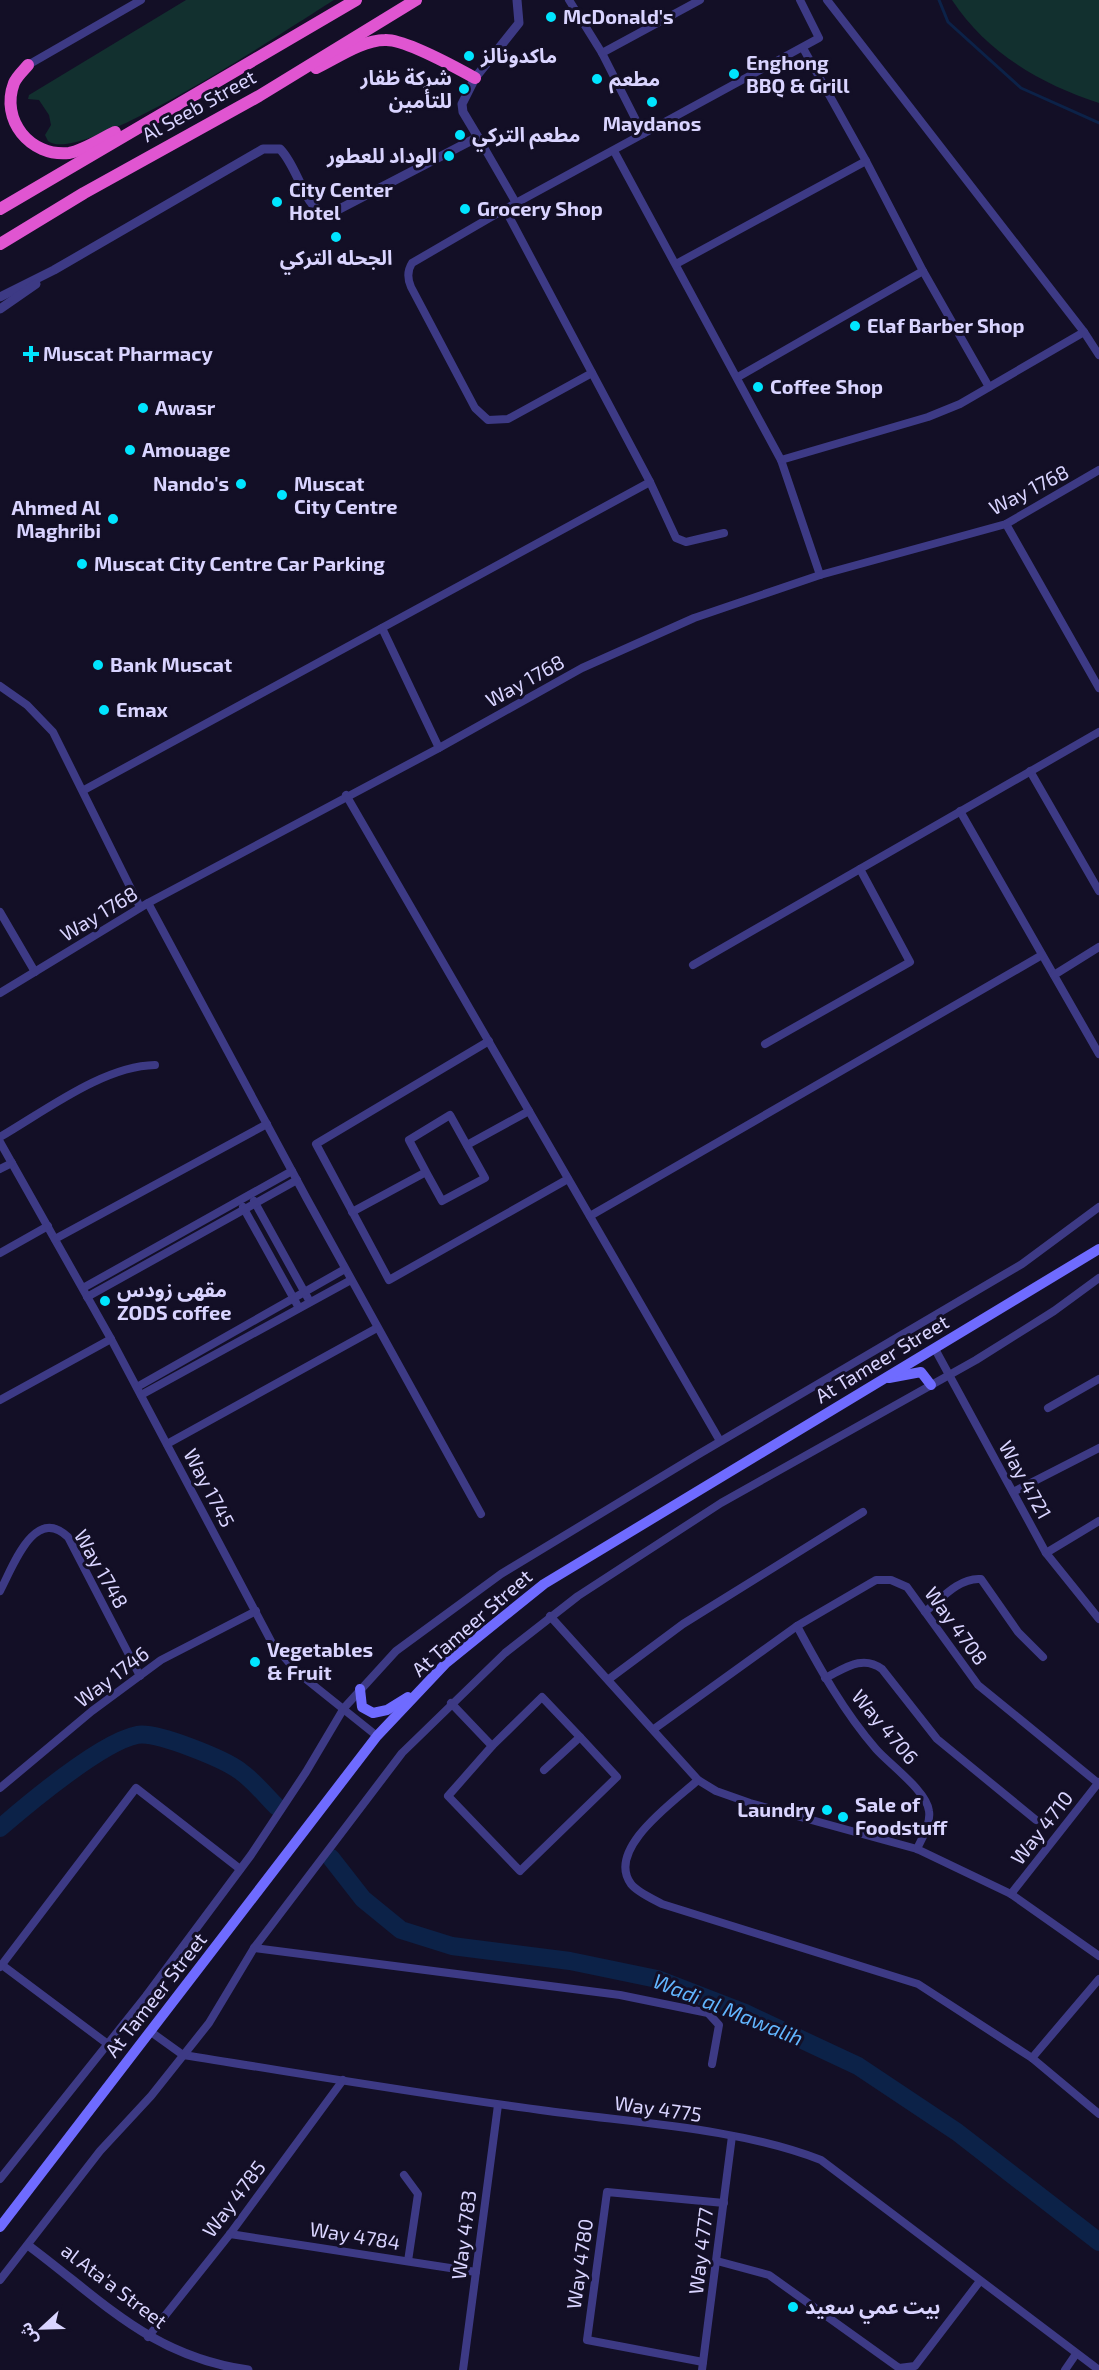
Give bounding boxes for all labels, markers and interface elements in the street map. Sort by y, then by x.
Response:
place label: McDonald's [563,4,674,28]
marker: McDonald's [544,10,558,24]
place label: ماكدونالز [480,43,557,68]
marker: ماكدونالز [462,49,476,63]
place label: Enghong BBQ & Grill [746,50,850,98]
street label: Al Seeb Street [137,64,260,146]
place label: شركة ظفار للتأمين [359,65,452,113]
place label: مطعم [609,66,660,94]
marker: Enghong BBQ & Grill [727,67,741,81]
marker: مطعم [590,72,604,86]
marker: شركة ظفار للتأمين [457,82,471,96]
marker: Maydanos [645,95,659,109]
place label: Maydanos [603,111,701,136]
place label: مطعم التركي [472,122,580,152]
marker: مطعم التركي [453,128,467,142]
place label: الوداد للعطور [326,143,437,168]
marker: الوداد للعطور [442,149,456,163]
place label: City Center Hotel [289,177,393,224]
marker: City Center Hotel [270,195,284,209]
place label: Grocery Shop [477,196,603,221]
marker: Grocery Shop [458,202,472,216]
marker: الجحله التركي [329,230,343,244]
place label: الجحله التركي [280,245,392,275]
place label: Elaf Barber Shop [867,313,1024,337]
marker: Elaf Barber Shop [848,319,862,333]
place label: Muscat Pharmacy [43,341,213,366]
marker: Muscat Pharmacy [24,347,38,361]
place label: Coffee Shop [770,374,883,398]
marker: Coffee Shop [751,380,765,394]
place label: Awasr [155,395,216,419]
marker: Awasr [136,401,150,415]
place label: Amouage [142,437,231,461]
marker: Amouage [123,443,137,457]
street label: Way 1768 [985,459,1072,519]
place label: Nando's [153,471,229,495]
place label: Muscat City Centre [294,471,398,519]
marker: Nando's [234,477,248,491]
marker: Muscat City Centre [275,488,289,502]
place label: Ahmed Al Maghribi [12,495,101,542]
marker: Ahmed Al Maghribi [106,512,120,526]
place label: Muscat City Centre Car Parking [94,551,385,576]
marker: Muscat City Centre Car Parking [75,557,89,571]
street label: Way 1768 [481,649,568,711]
place label: Bank Muscat [110,652,232,676]
marker: Bank Muscat [91,658,105,672]
place label: Emax [116,697,169,721]
marker: Emax [97,703,111,717]
street label: Way 1768 [55,881,142,946]
place label: مقهى زودس ZODS coffee [117,1277,231,1324]
marker: مقهى زودس ZODS coffee [98,1294,112,1308]
street label: At Tameer Street [811,1309,953,1407]
street label: Way 4721 [995,1436,1057,1523]
street label: Way 1745 [179,1444,241,1531]
street label: Way 1748 [70,1525,134,1612]
street label: At Tameer Street [406,1563,537,1681]
street label: Way 4708 [920,1582,993,1669]
place label: Vegetables & Fruit [267,1637,373,1684]
street label: Way 1746 [70,1641,153,1712]
marker: Vegetables & Fruit [248,1655,262,1669]
street label: Way 4706 [848,1684,924,1769]
street label: Way 4710 [1005,1786,1077,1869]
place label: Sale of Foodstuff [855,1792,948,1839]
place label: Laundry [737,1797,816,1822]
marker: Laundry [820,1803,834,1817]
marker: Sale of Foodstuff [836,1810,850,1824]
street label: At Tameer Street [99,1927,211,2061]
water label: Wadi al Mawalih [650,1967,807,2050]
street label: Way 4775 [613,2090,703,2126]
street label: Way 4785 [197,2155,270,2241]
street label: Way 4783 [446,2189,480,2281]
street label: Way 4777 [683,2206,717,2296]
street label: Way 4784 [308,2216,402,2254]
street label: Way 4780 [561,2217,597,2311]
street label: al Ata'a Street [57,2238,173,2333]
place label: بيت عمي سعيد [805,2294,940,2324]
north arrow [12,2298,72,2358]
marker: بيت عمي سعيد [786,2300,800,2314]
text: ش [15,2320,41,2348]

